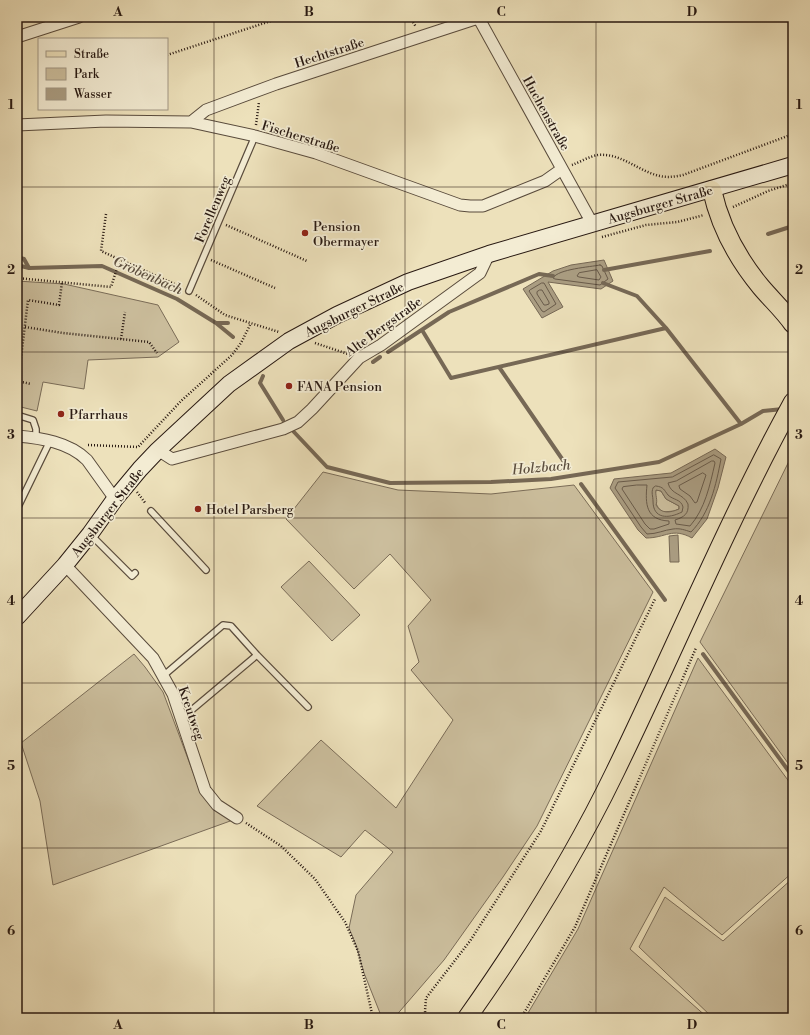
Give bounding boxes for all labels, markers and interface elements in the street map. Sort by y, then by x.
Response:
text: A [112,4,123,20]
text: B [304,4,314,20]
text: C [496,4,506,20]
text: D [687,4,697,20]
street label: Hechtstraße [293,34,367,72]
legend [38,38,168,110]
text: Straße [74,47,109,62]
text: Park [74,67,100,82]
street label: Huchenstraße [519,73,573,154]
text: Wasser [73,87,112,102]
text: 1 [8,97,15,113]
text: 1 [796,97,803,113]
street label: Fischerstraße [260,117,342,157]
street label: Forellenweg [192,173,234,245]
street label: Augsburger Straße [605,182,715,228]
place label: Pension Obermayer [313,219,380,250]
marker: Pension Obermayer [300,228,310,238]
water label: Gröbenbach [110,253,185,299]
text: 2 [7,262,15,278]
text: 2 [795,262,803,278]
street label: Augsburger Straße [301,279,407,341]
street label: Alte Bergstraße [341,293,425,361]
place label: FANA Pension [297,379,382,395]
marker: FANA Pension [284,381,294,391]
place label: Pfarrhaus [69,407,128,423]
marker: Pfarrhaus [56,409,66,419]
text: 3 [7,427,15,443]
text: 3 [795,427,803,443]
water label: Holzbach [510,456,571,480]
street label: Augsburger Straße [67,465,148,561]
place label: Hotel Parsberg [206,502,294,518]
marker: Hotel Parsberg [193,504,203,514]
text: 4 [7,593,16,609]
text: 4 [795,593,804,609]
street label: Kreutweg [174,684,208,743]
text: 5 [7,758,15,774]
text: 5 [795,758,803,774]
text: 6 [7,923,15,939]
text: 6 [795,923,803,939]
text: A [112,1017,123,1033]
text: B [304,1017,314,1033]
text: C [496,1017,506,1033]
text: D [687,1017,697,1033]

